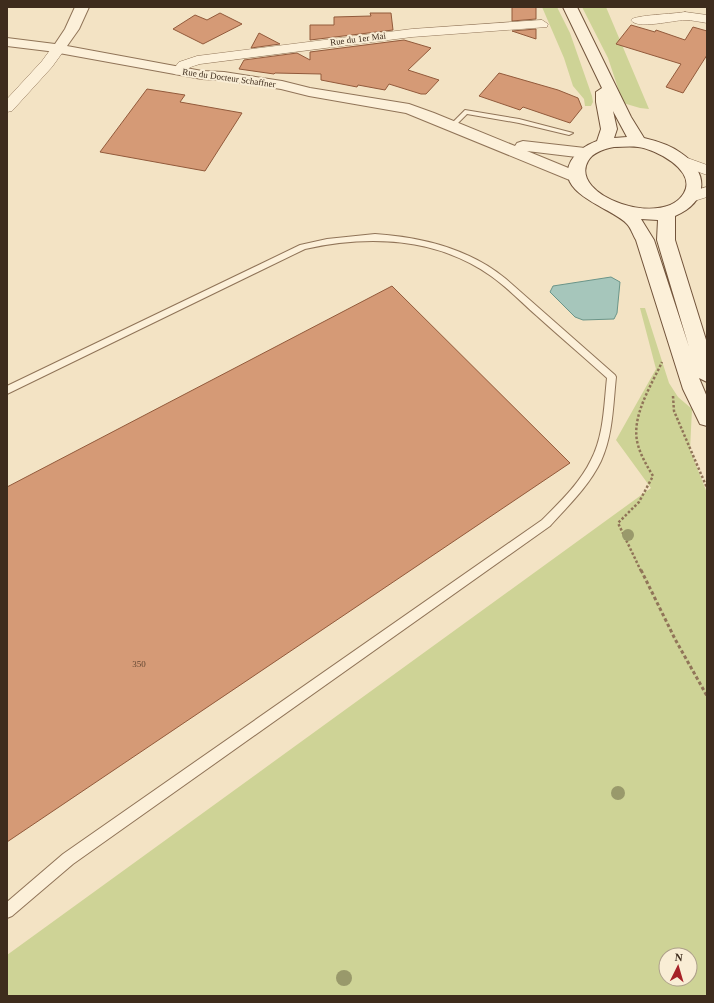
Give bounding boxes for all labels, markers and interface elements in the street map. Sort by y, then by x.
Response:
street label: Rue du 1er Mai [329,31,387,47]
street label: Rue du Docteur Schaffner [182,67,276,89]
house number: 350 [132,659,146,669]
north arrow [658,947,698,987]
text: N [674,951,683,963]

